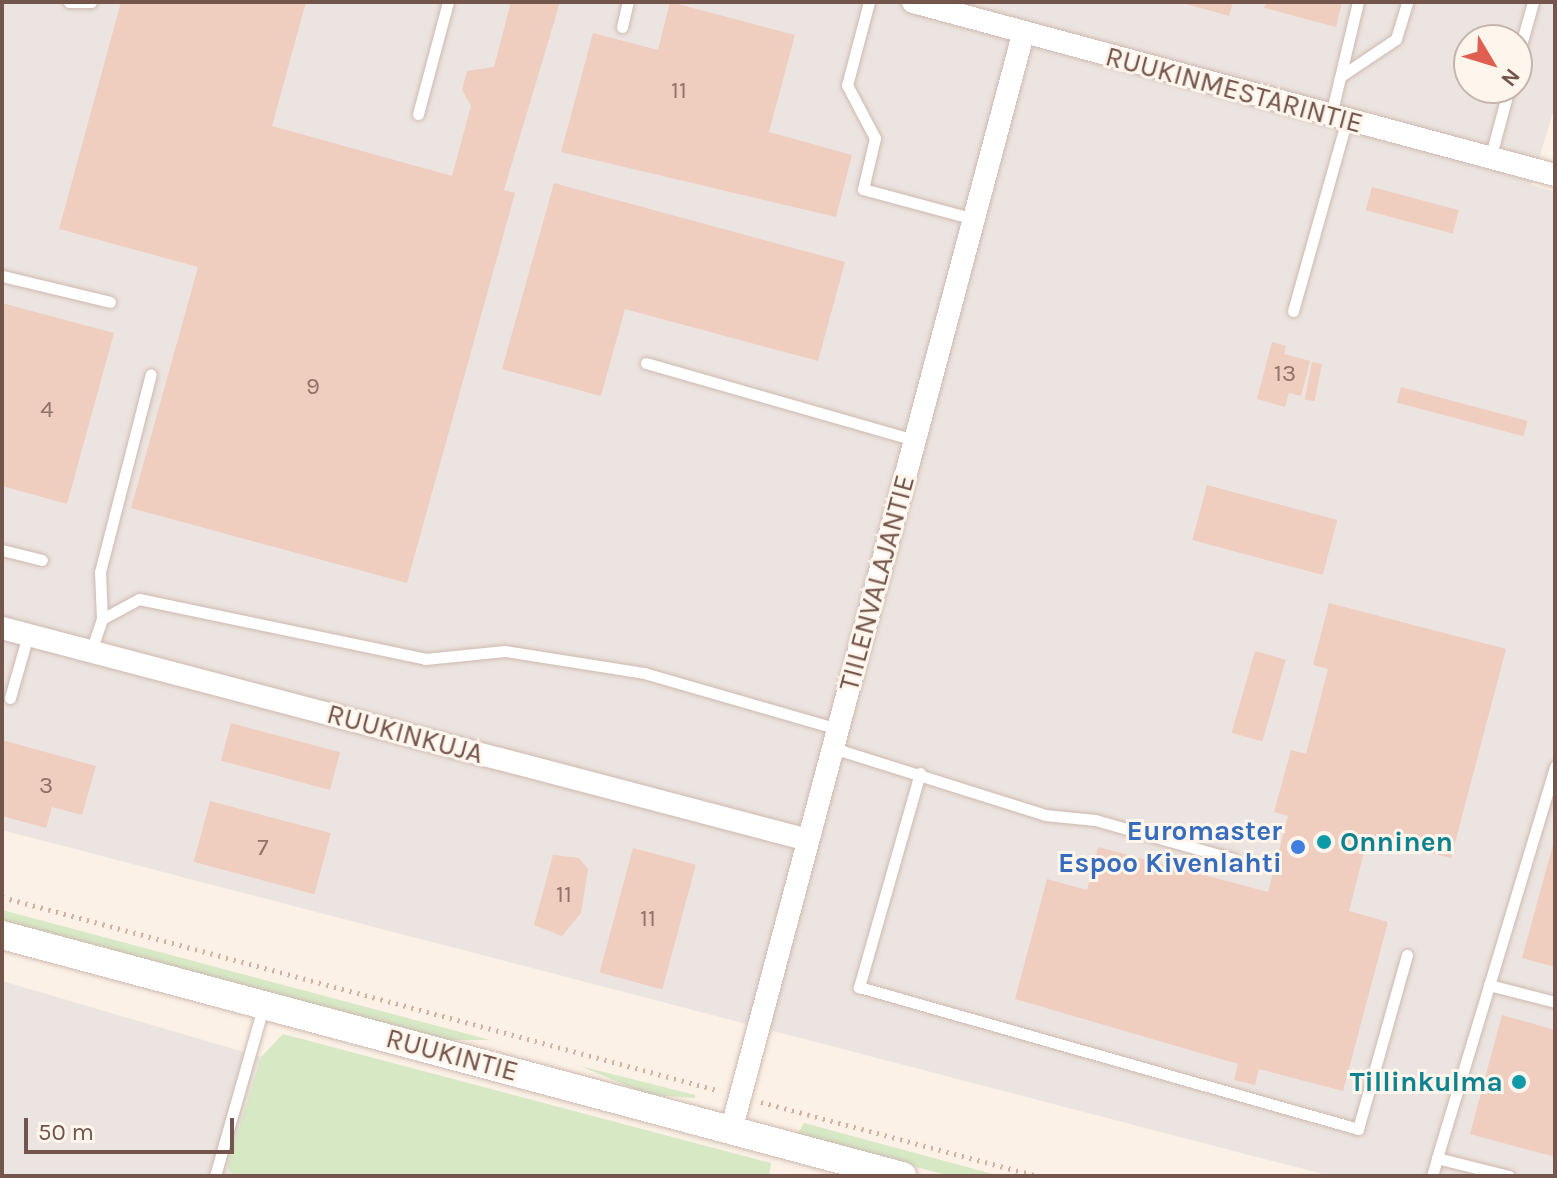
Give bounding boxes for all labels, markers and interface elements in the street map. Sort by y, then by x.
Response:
north arrow [1453,24,1533,104]
street label: RUUKINMESTARINTIE [1102,40,1366,140]
text: N [1495,63,1525,92]
house number: 11 [671,77,687,105]
house number: 13 [1274,360,1296,388]
house number: 9 [306,373,320,401]
house number: 4 [40,396,54,424]
street label: TIILENVALAJANTIE [832,471,922,695]
street label: RUUKINKUJA [323,697,487,771]
house number: 3 [39,772,53,800]
place label: Euromaster Espoo Kivenlahti [1058,814,1282,880]
place label: Onninen [1340,825,1453,859]
marker: Onninen [1315,833,1333,851]
house number: 7 [257,834,269,862]
marker: Euromaster Espoo Kivenlahti [1289,838,1307,856]
house number: 11 [556,881,572,909]
house number: 11 [640,905,656,933]
street label: RUUKINTIE [382,1021,522,1089]
place label: Tillinkulma [1350,1065,1503,1099]
marker: Tillinkulma [1510,1073,1528,1091]
scale bar [28,1102,238,1152]
text: 50 m [38,1118,94,1146]

